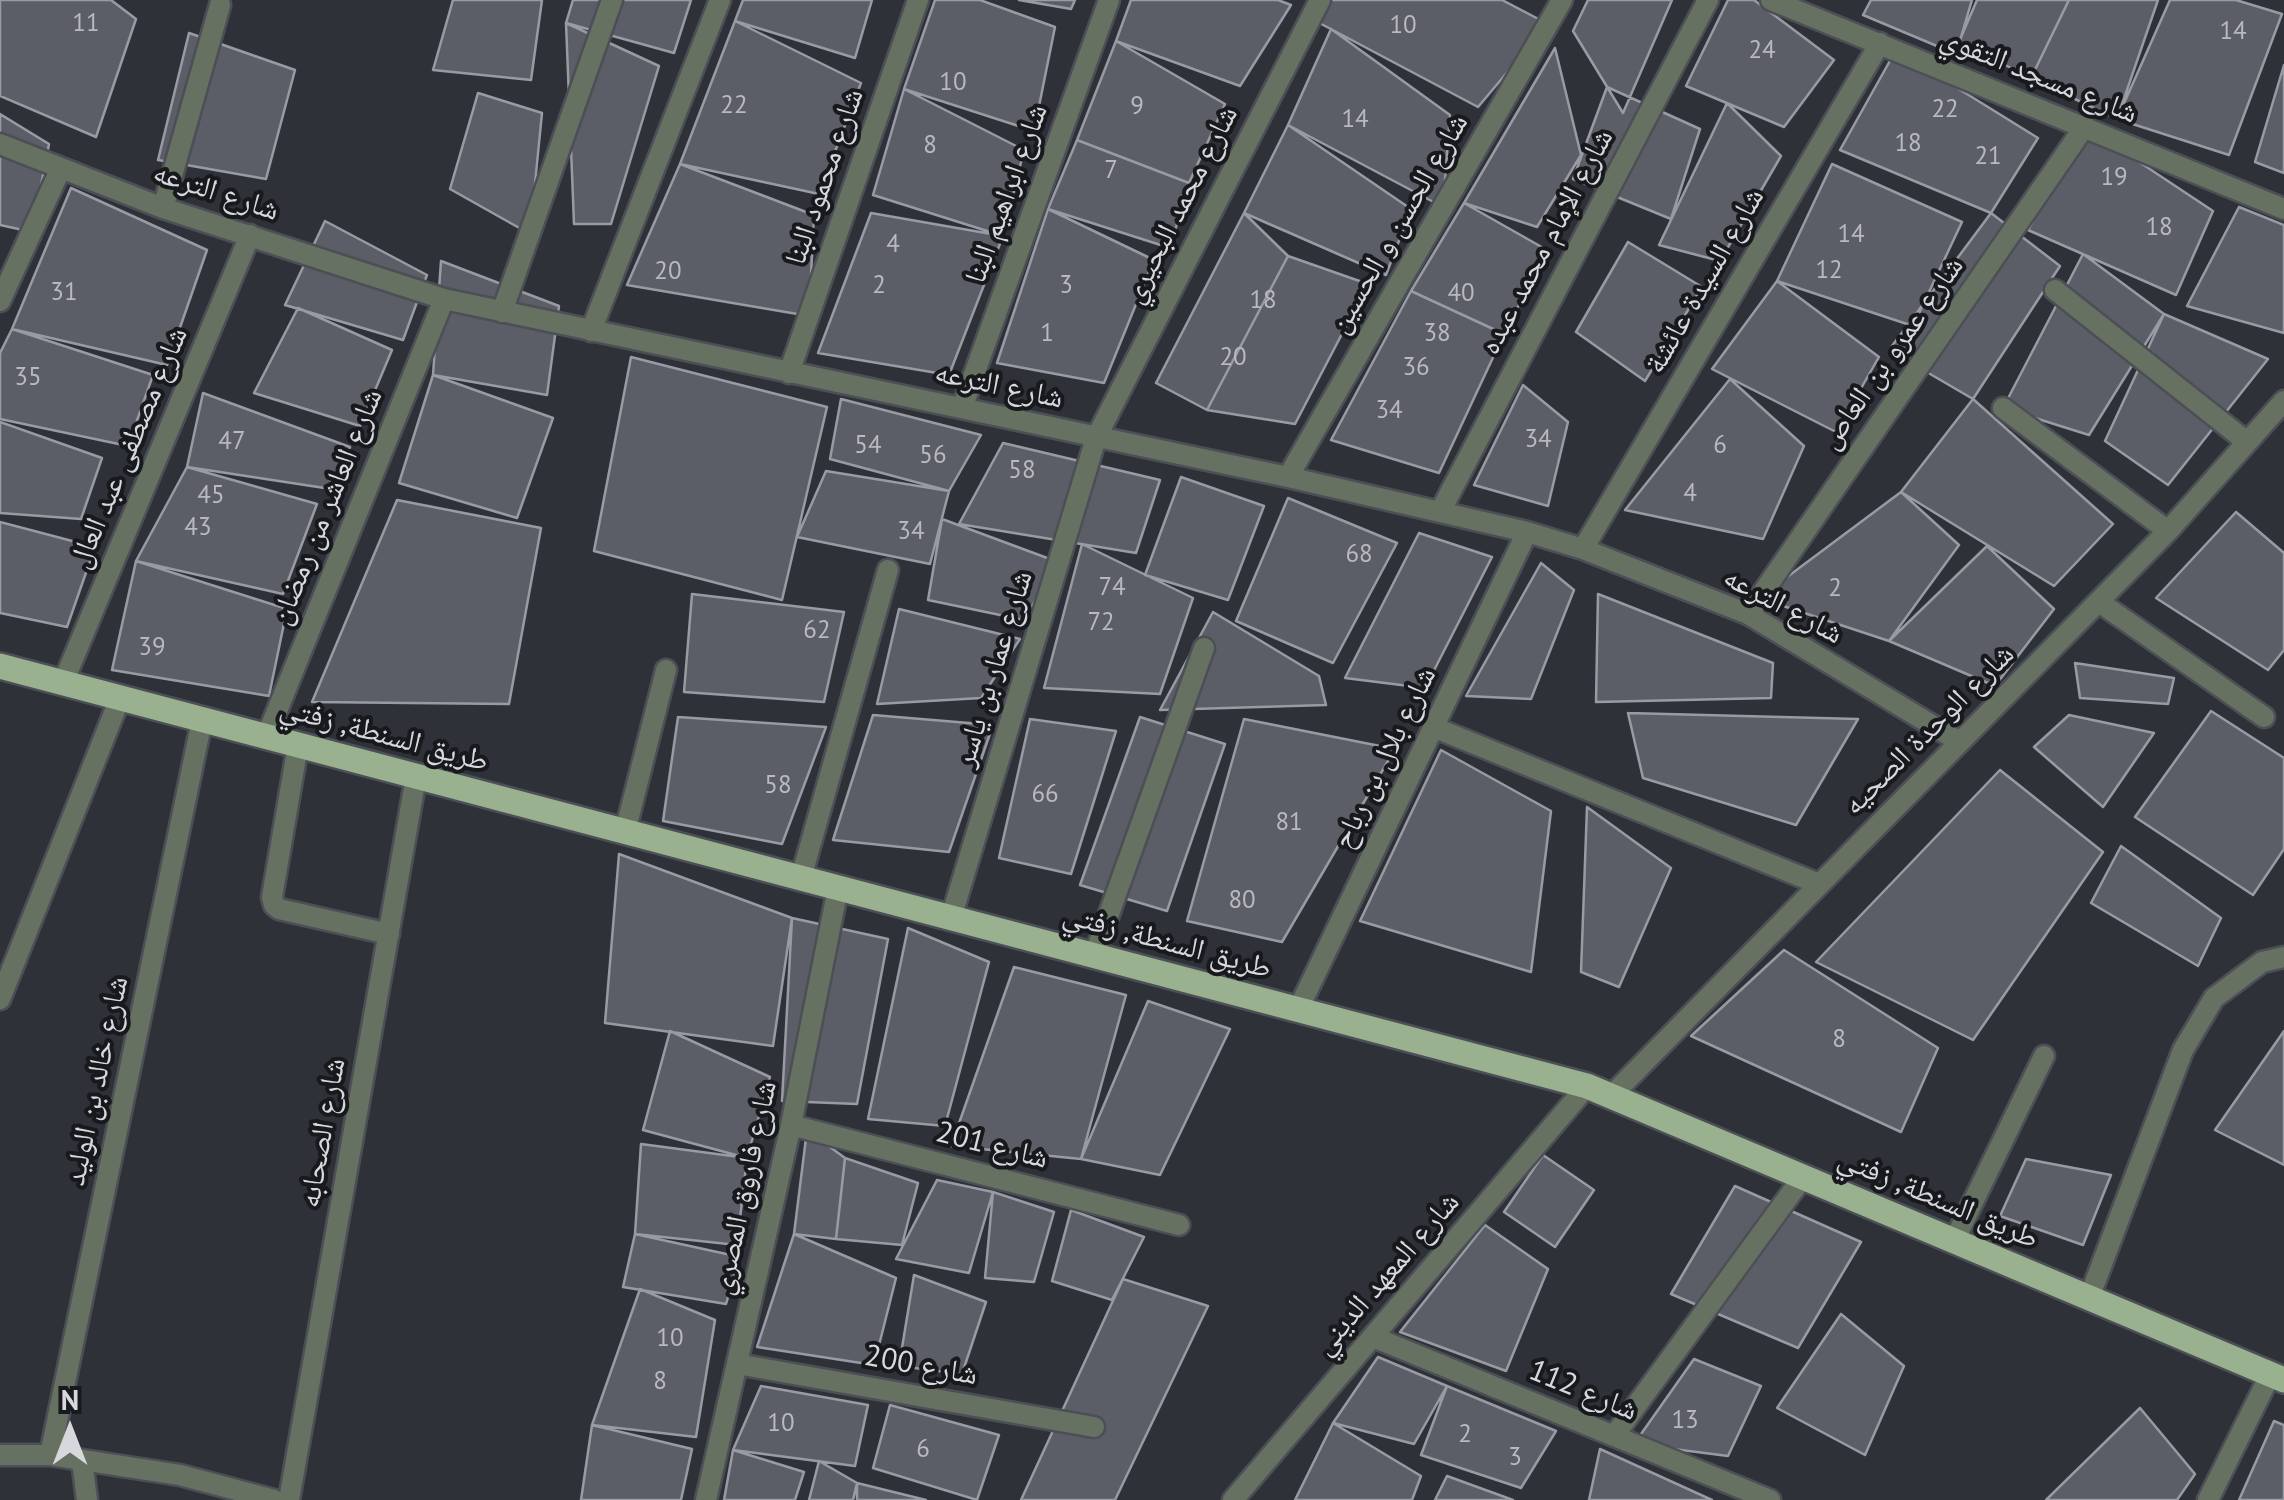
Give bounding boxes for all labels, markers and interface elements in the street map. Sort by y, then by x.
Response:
house number: 11 [72,9,100,39]
house number: 10 [1389,11,1417,41]
house number: 14 [2219,17,2247,47]
street label: شارع مسجد التقوي [1935,20,2143,132]
house number: 24 [1748,36,1776,66]
house number: 10 [939,68,967,98]
street label: شارع محمود البنا [778,84,872,270]
house number: 22 [720,91,748,121]
house number: 9 [1130,92,1144,122]
house number: 22 [1931,95,1959,125]
street label: شارع ابراهيم البنا [958,99,1056,289]
street label: شارع محمد البحيري [1116,100,1246,310]
house number: 14 [1341,105,1369,135]
street label: شارع الحسن و الحسين [1321,108,1477,340]
street label: شارع الإمام محمد عبده [1472,123,1622,361]
house number: 18 [1894,129,1922,159]
house number: 8 [923,131,937,161]
house number: 21 [1974,142,2002,172]
street label: شارع الترعه [149,155,283,229]
house number: 7 [1104,156,1118,186]
house number: 19 [2100,163,2128,193]
street label: شارع السيدة عائشة [1637,182,1773,380]
house number: 18 [2145,213,2173,243]
house number: 14 [1837,220,1865,250]
house number: 4 [886,230,900,260]
street label: شارع عمرو بن العاص [1812,250,1972,456]
house number: 12 [1815,256,1843,286]
house number: 20 [654,257,682,287]
house number: 2 [872,271,886,301]
house number: 3 [1059,271,1073,301]
house number: 31 [50,278,78,308]
house number: 40 [1447,279,1475,309]
house number: 18 [1249,286,1277,316]
house number: 1 [1040,319,1054,349]
house number: 38 [1423,319,1451,349]
street label: شارع مصطفى عبد العال [62,322,196,574]
house number: 20 [1219,343,1247,373]
house number: 36 [1402,353,1430,383]
street label: شارع الترعه [932,355,1066,417]
house number: 35 [14,363,42,393]
street label: شارع العاشر من رمضان [263,384,391,630]
house number: 34 [1375,396,1403,426]
house number: 34 [1524,425,1552,455]
house number: 47 [218,427,246,457]
house number: 54 [854,431,882,461]
house number: 6 [1713,431,1727,461]
house number: 56 [919,441,947,471]
house number: 58 [1008,456,1036,486]
house number: 4 [1683,479,1697,509]
house number: 45 [197,481,225,511]
house number: 43 [184,513,212,543]
house number: 34 [897,517,925,547]
house number: 68 [1345,540,1373,570]
street label: شارع الترعه [1717,560,1849,652]
street label: شارع عمار بن ياسر [947,567,1041,771]
house number: 74 [1098,573,1126,603]
house number: 2 [1828,574,1842,604]
house number: 72 [1087,608,1115,638]
house number: 62 [803,616,831,646]
house number: 39 [138,633,166,663]
street label: شارع الوحدة الصحيه [1836,637,2022,823]
street label: شارع بلال بن رباح [1325,661,1445,855]
street label: طريق السنطة, زفتي [276,690,492,780]
house number: 58 [764,771,792,801]
house number: 66 [1031,780,1059,810]
house number: 81 [1275,808,1303,838]
house number: 80 [1228,886,1256,916]
street label: طريق السنطة, زفتي [1059,897,1275,987]
street label: شارع خالد بن الوليد [57,973,137,1189]
house number: 8 [1832,1025,1846,1055]
street label: شارع الصحابه [292,1055,354,1211]
street label: شارع فاروق المصري [705,1078,785,1298]
street label: شارع 201 [932,1115,1052,1177]
street label: طريق السنطة, زفتي [1832,1141,2044,1257]
street label: شارع المعهد الديني [1306,1185,1468,1363]
house number: 10 [656,1324,684,1354]
street label: شارع 200 [862,1338,980,1394]
street label: شارع 112 [1523,1353,1643,1429]
house number: 8 [653,1367,667,1397]
north arrow [20,1380,120,1480]
text: N [61,1381,79,1418]
house number: 13 [1671,1406,1699,1436]
house number: 10 [767,1409,795,1439]
house number: 2 [1458,1420,1472,1450]
house number: 6 [916,1435,930,1465]
house number: 3 [1508,1443,1522,1473]

